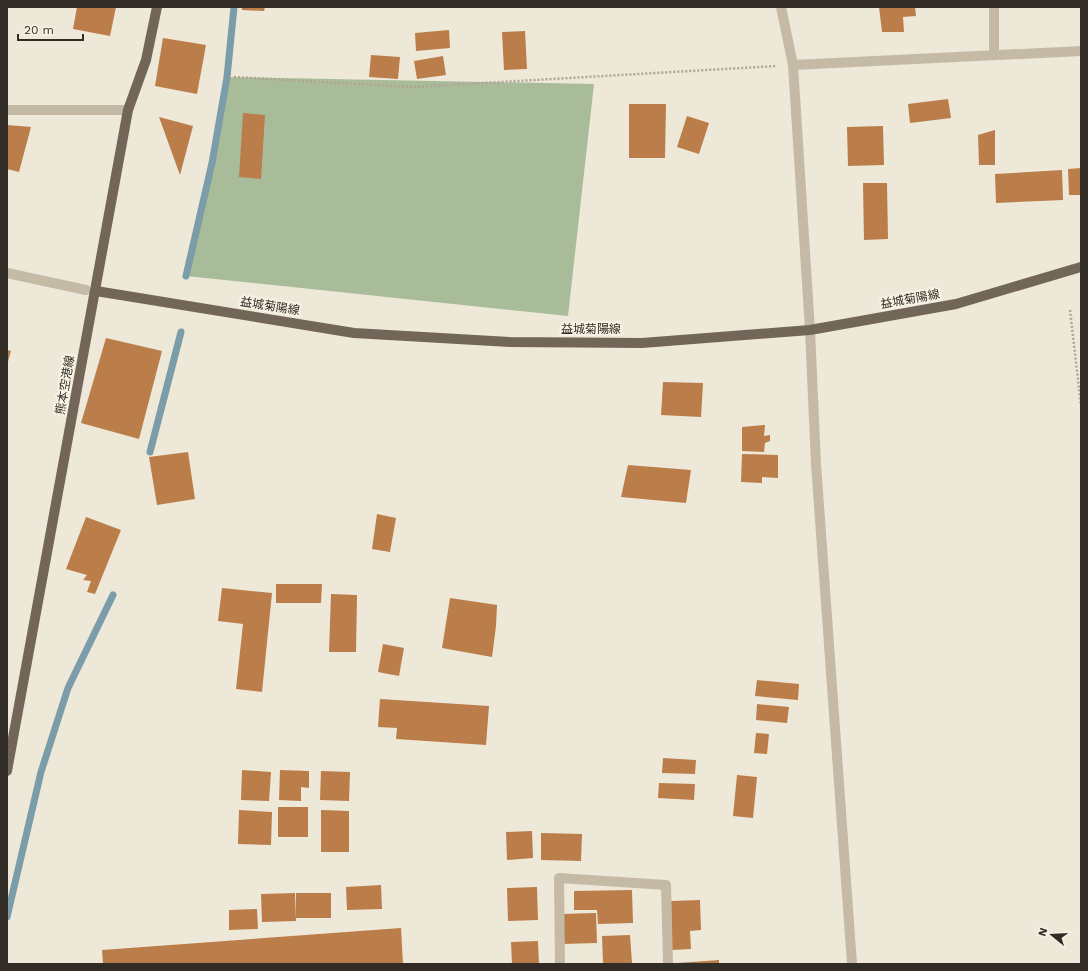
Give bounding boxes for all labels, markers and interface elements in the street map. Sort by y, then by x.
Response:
scale bar [18,16,83,42]
text: 20 m [24,23,54,37]
street label: 益城菊陽線 [879,287,941,311]
street label: 益城菊陽線 [239,294,301,318]
street label: 益城菊陽線 [561,322,621,336]
street label: 熊本空港線 [53,354,77,416]
north arrow [1032,915,1072,955]
text: N [1036,926,1050,938]

